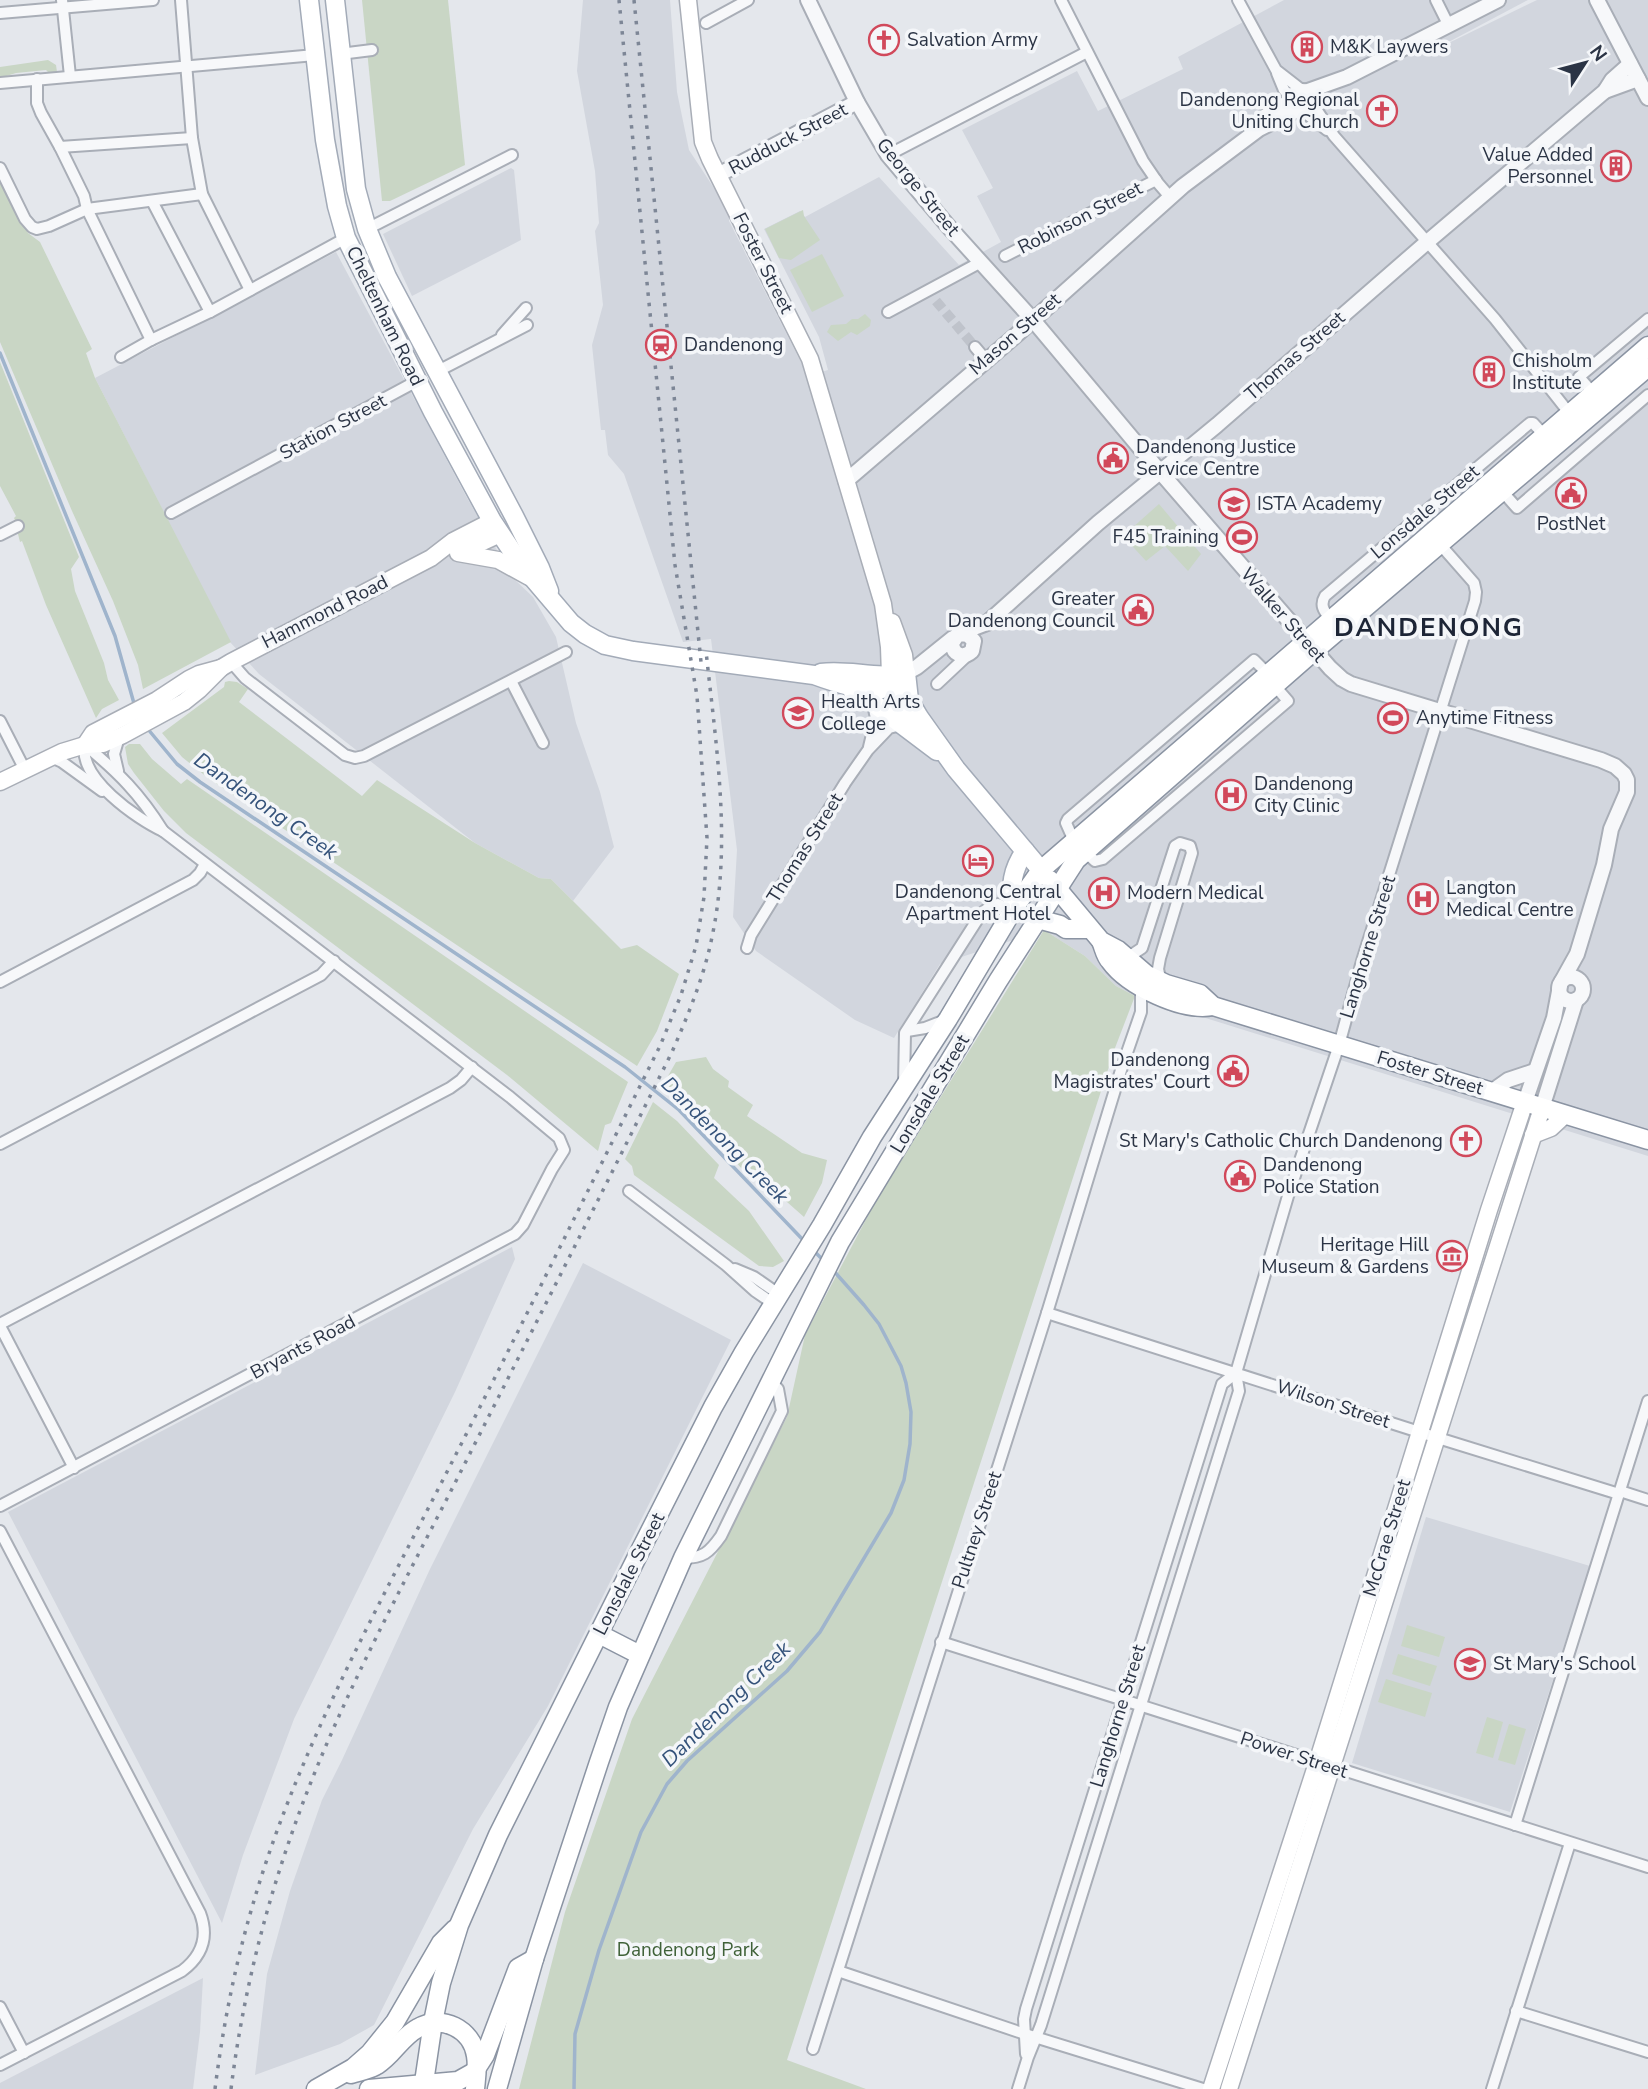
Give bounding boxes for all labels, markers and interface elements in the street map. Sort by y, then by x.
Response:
church icon: Salvation Army [867,23,901,57]
place label: Salvation Army [907,27,1038,53]
north arrow [1550,28,1620,98]
building icon: M&K Laywers [1290,30,1324,64]
place label: M&K Laywers [1330,34,1448,60]
text: N [1583,40,1613,67]
place label: Dandenong Regional Uniting Church [1179,87,1359,135]
church icon: Dandenong Regional Uniting Church [1365,94,1399,128]
street label: Rudduck Street [724,97,852,181]
street label: George Street [870,133,966,242]
place label: Value Added Personnel [1482,142,1593,190]
building icon: Value Added Personnel [1599,149,1633,183]
street label: Robinson Street [1013,175,1147,261]
street label: Foster Street [726,208,800,318]
street label: Cheltenham Road [340,242,430,390]
street label: Mason Street [964,287,1067,381]
street label: Thomas Street [1239,305,1351,407]
station icon: Dandenong [644,328,678,362]
place label: Dandenong [684,332,783,358]
place label: Chisholm Institute [1512,348,1592,396]
building icon: Chisholm Institute [1472,355,1506,389]
street label: Station Street [275,388,391,466]
place label: Dandenong Justice Service Centre [1136,434,1296,482]
public building icon: Dandenong Justice Service Centre [1096,441,1130,475]
street label: Lonsdale Street [1365,459,1485,565]
public building icon: PostNet [1554,476,1588,510]
school or university icon: ISTA Academy [1217,487,1251,521]
place label: ISTA Academy [1257,491,1382,517]
place label: PostNet [1537,511,1606,537]
sports icon: F45 Training [1225,520,1259,554]
place label: F45 Training [1113,524,1219,550]
street label: Walker Street [1234,562,1332,668]
street label: Hammond Road [257,569,393,655]
place label: Greater Dandenong Council [948,586,1115,634]
public building icon: Greater Dandenong Council [1121,593,1155,627]
district label: DANDENONG [1334,610,1524,645]
place label: Health Arts College [821,689,920,737]
school or university icon: Health Arts College [781,696,815,730]
sports icon: Anytime Fitness [1376,701,1410,735]
place label: Anytime Fitness [1416,705,1553,731]
water label: Dandenong Creek [188,746,344,866]
place label: Dandenong City Clinic [1254,771,1353,819]
hospital icon: Dandenong City Clinic [1214,778,1248,812]
street label: Thomas Street [761,788,849,908]
hotel icon: Dandenong Central Apartment Hotel [961,844,995,878]
street label: Langhorne Street [1334,872,1402,1022]
place label: Langton Medical Centre [1446,875,1574,923]
hospital icon: Modern Medical [1087,876,1121,910]
place label: Dandenong Central Apartment Hotel [895,879,1062,927]
place label: Modern Medical [1127,880,1264,906]
hospital icon: Langton Medical Centre [1406,882,1440,916]
street label: Lonsdale Street [884,1029,976,1158]
street label: Foster Street [1374,1045,1487,1102]
place label: Dandenong Magistrates' Court [1053,1047,1210,1095]
public building icon: Dandenong Magistrates' Court [1216,1054,1250,1088]
water label: Dandenong Creek [655,1070,795,1210]
church icon: St Mary's Catholic Church Dandenong [1449,1124,1483,1158]
place label: St Mary's Catholic Church Dandenong [1119,1128,1443,1154]
place label: Dandenong Police Station [1263,1152,1380,1200]
public building icon: Dandenong Police Station [1223,1159,1257,1193]
place label: Heritage Hill Museum & Gardens [1261,1232,1429,1280]
museum icon: Heritage Hill Museum & Gardens [1435,1239,1469,1273]
street label: Bryants Road [246,1308,360,1386]
street label: Wilson Street [1273,1373,1393,1435]
street label: Pultney Street [946,1468,1008,1592]
street label: McCrae Street [1357,1476,1417,1600]
street label: Lonsdale Street [587,1508,671,1640]
water label: Dandenong Creek [655,1635,797,1773]
street label: Langhorne Street [1084,1641,1152,1791]
school or university icon: St Mary's School [1453,1647,1487,1681]
place label: St Mary's School [1493,1651,1636,1677]
street label: Power Street [1237,1725,1351,1785]
park label: Dandenong Park [617,1937,760,1963]

